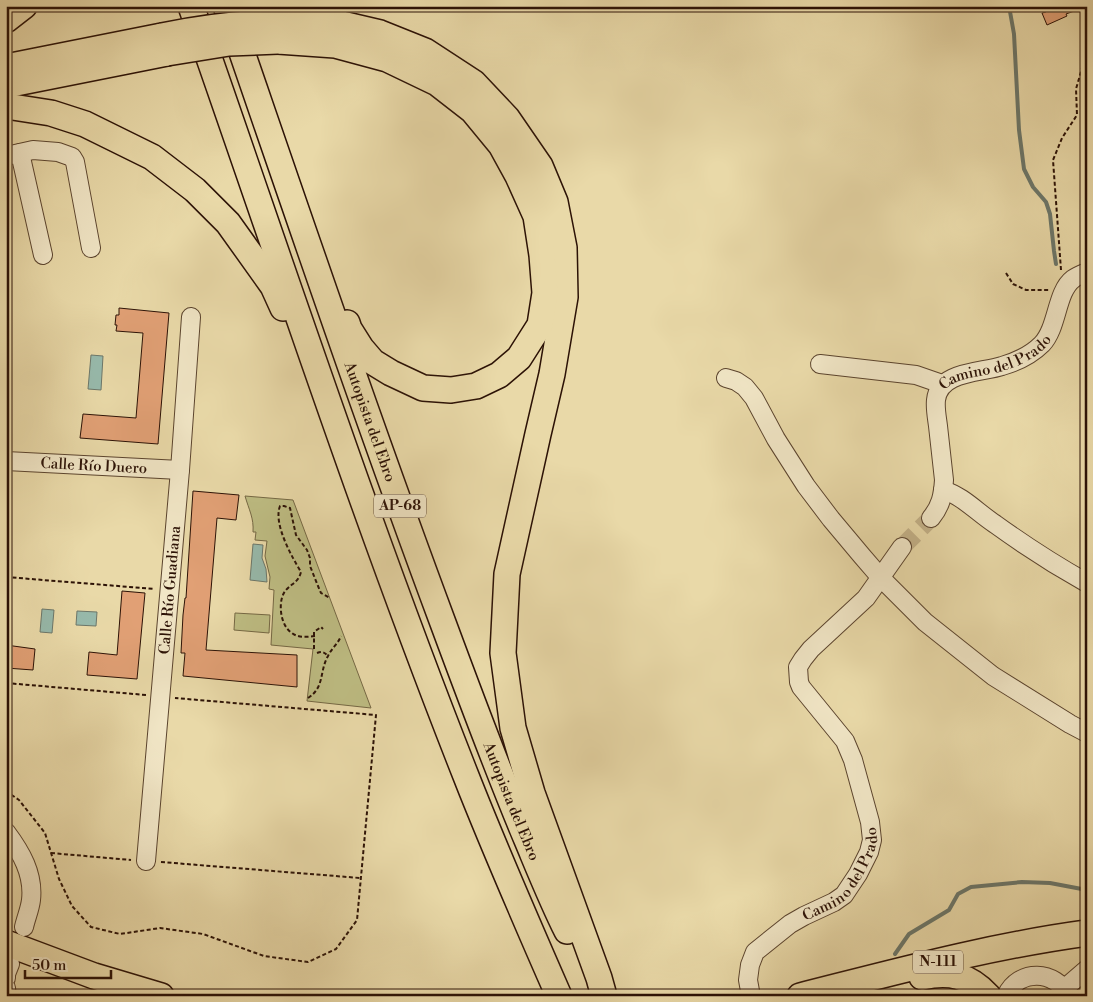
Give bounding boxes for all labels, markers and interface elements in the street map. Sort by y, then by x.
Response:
street label: Camino del Prado [935,331,1056,394]
street label: Autopista del Ebro [340,358,400,484]
street label: Calle Río Duero [40,453,148,478]
road number: AP-68 [374,494,426,518]
street label: Calle Río Guadiana [155,524,185,655]
street label: Autopista del Ebro [479,738,544,863]
street label: Camino del Prado [799,826,882,925]
scale bar [25,947,111,979]
road number: N-111 [913,950,963,974]
text: 50 m [32,956,66,975]

